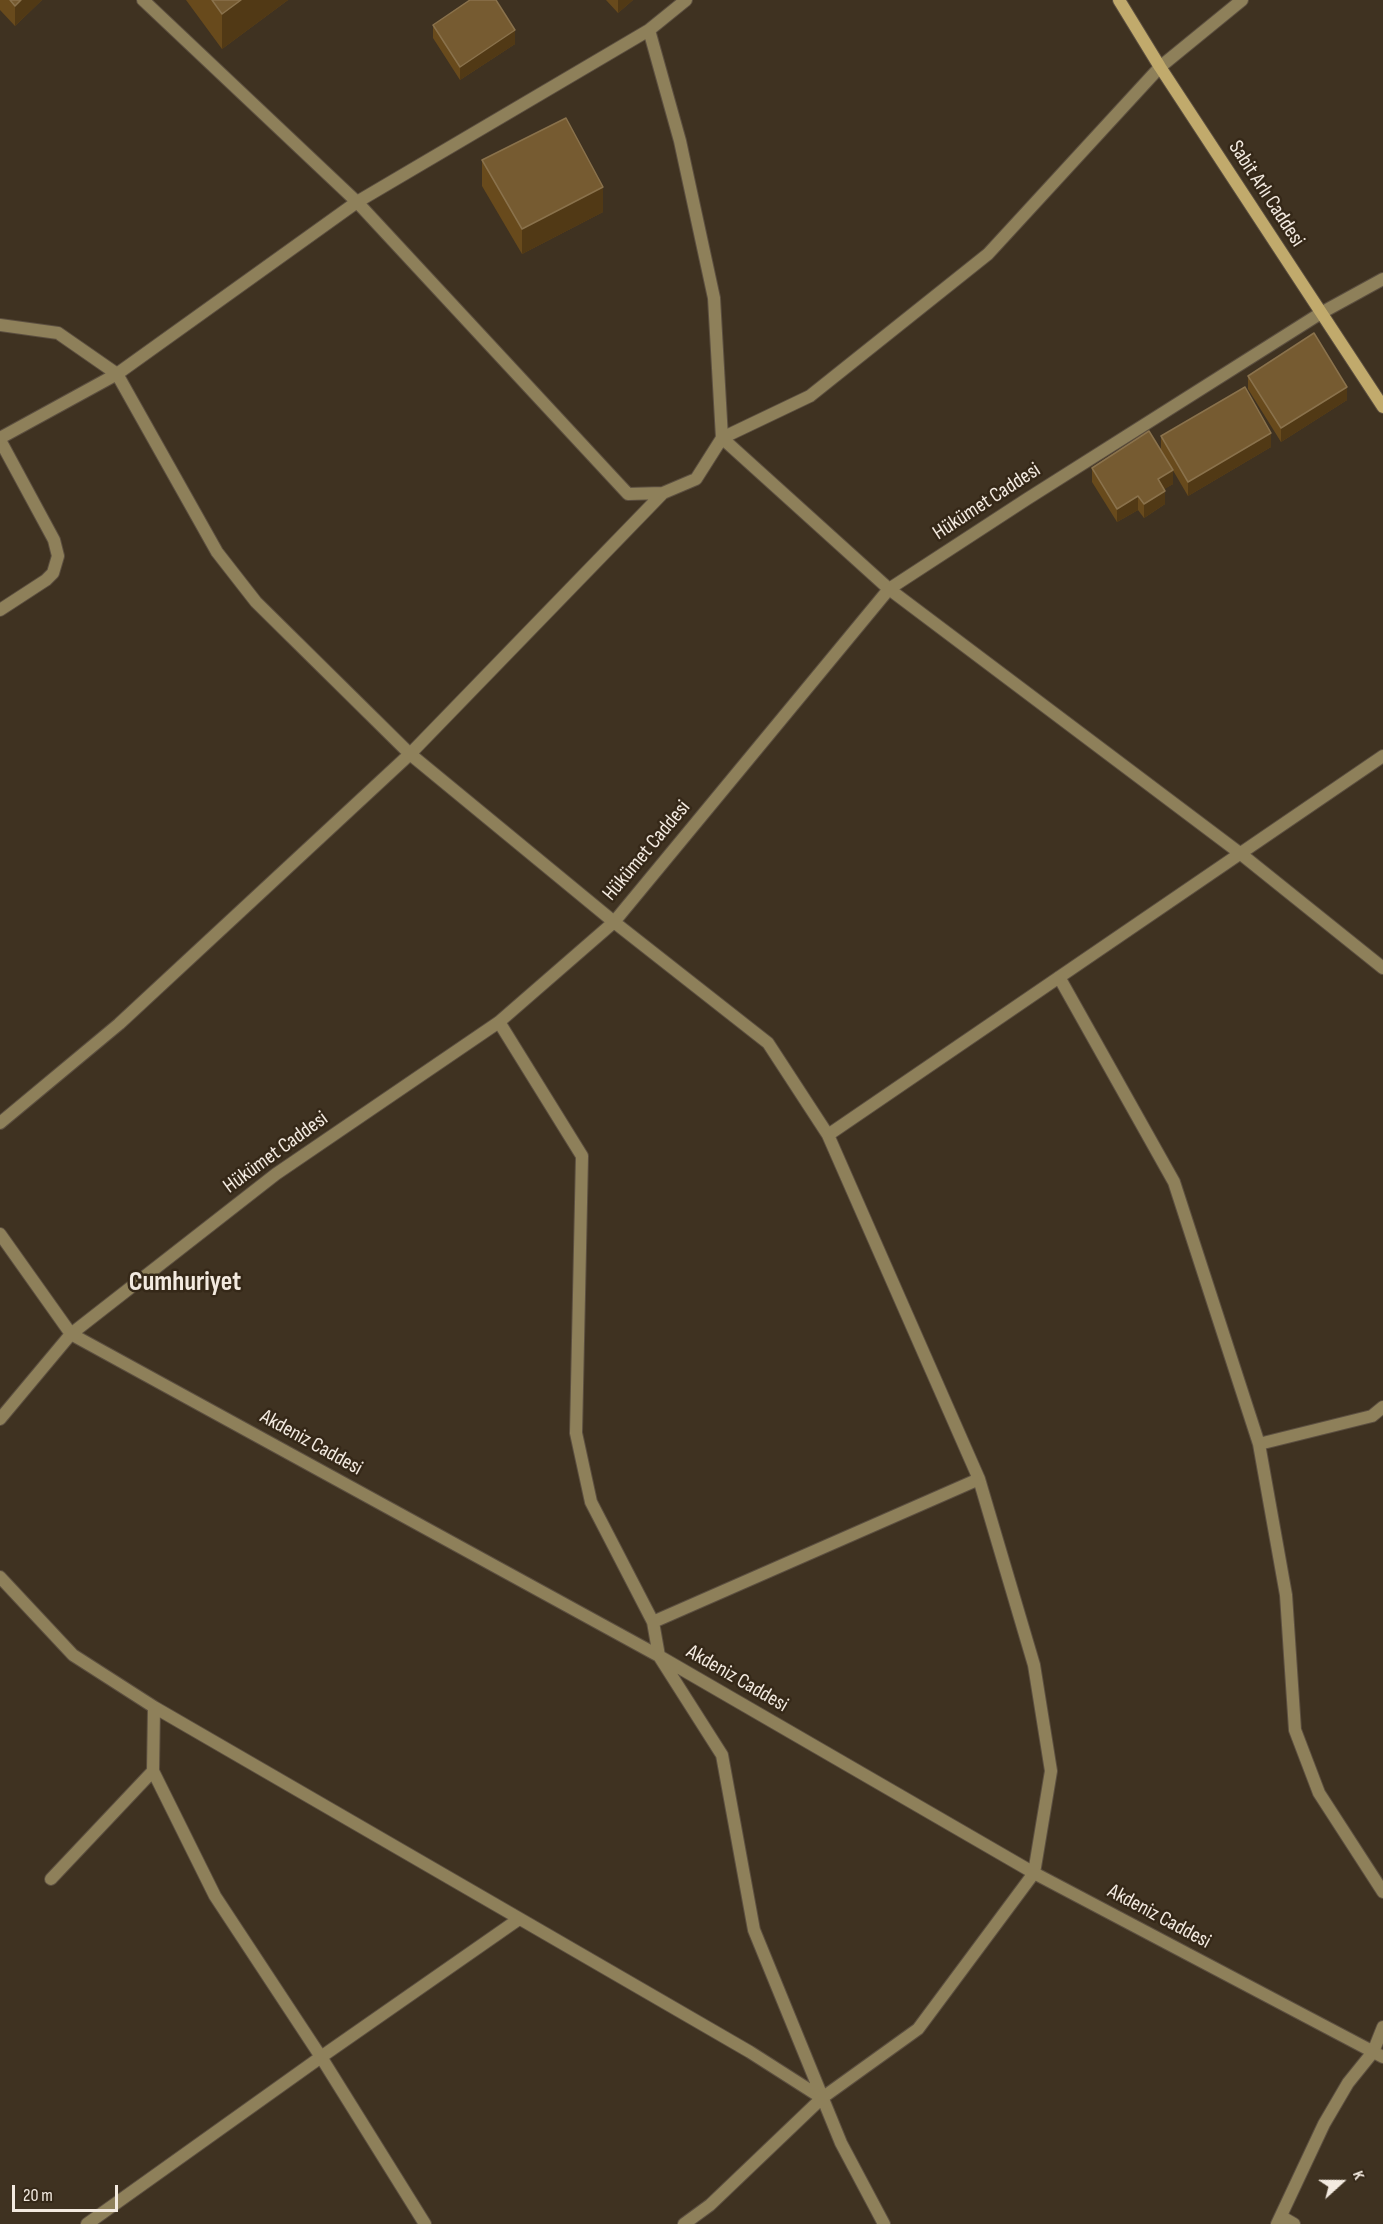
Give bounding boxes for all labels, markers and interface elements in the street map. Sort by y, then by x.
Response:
street label: Sabit Arlı Caddesi [1222,136,1310,252]
street label: Hükümet Caddesi [928,458,1046,546]
street label: Hükümet Caddesi [598,796,696,906]
street label: Hükümet Caddesi [219,1107,333,1199]
district label: Cumhuriyet [129,1267,241,1299]
street label: Akdeniz Caddesi [255,1405,367,1481]
street label: Akdeniz Caddesi [682,1640,792,1718]
street label: Akdeniz Caddesi [1103,1879,1215,1955]
north arrow [1311,2152,1371,2212]
text: K [1348,2168,1369,2182]
scale bar [15,2173,122,2211]
text: 20 m [23,2185,53,2206]

